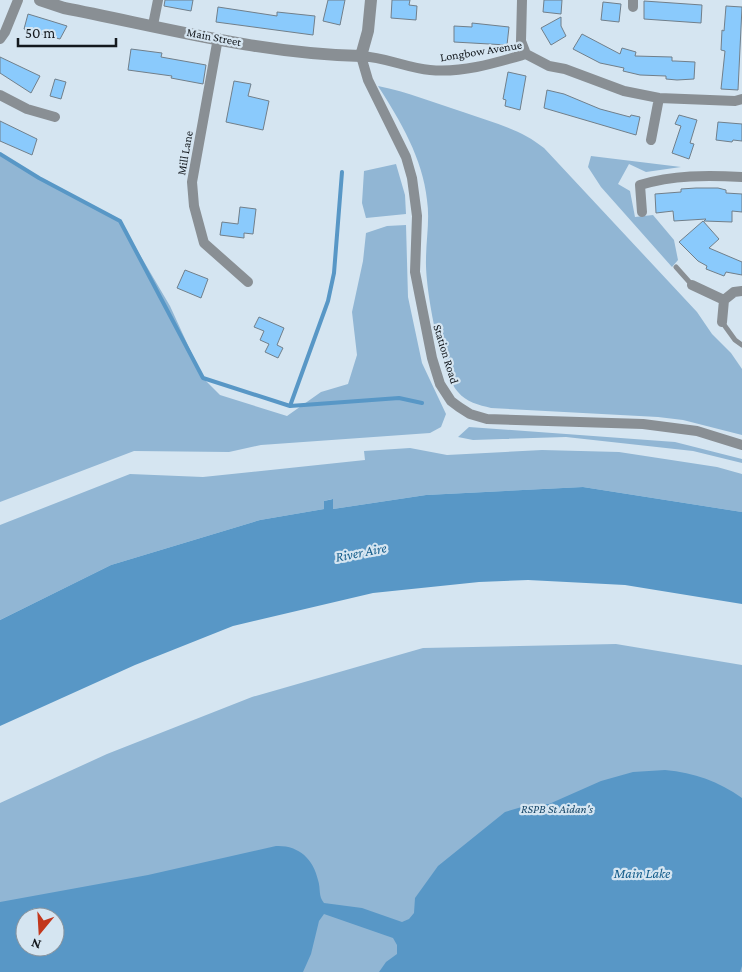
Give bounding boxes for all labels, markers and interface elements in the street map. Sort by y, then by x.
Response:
scale bar [18,15,115,47]
text: 50 m [25,25,55,41]
street label: Main Street [185,25,244,49]
street label: Longbow Avenue [439,38,523,64]
street label: Mill Lane [174,130,196,176]
street label: Station Road [430,323,462,386]
water label: River Aire [334,539,389,565]
park label: RSPB St Aidan's [521,802,593,816]
water label: Main Lake [613,865,671,881]
north arrow [15,907,65,957]
text: N [29,935,43,953]

